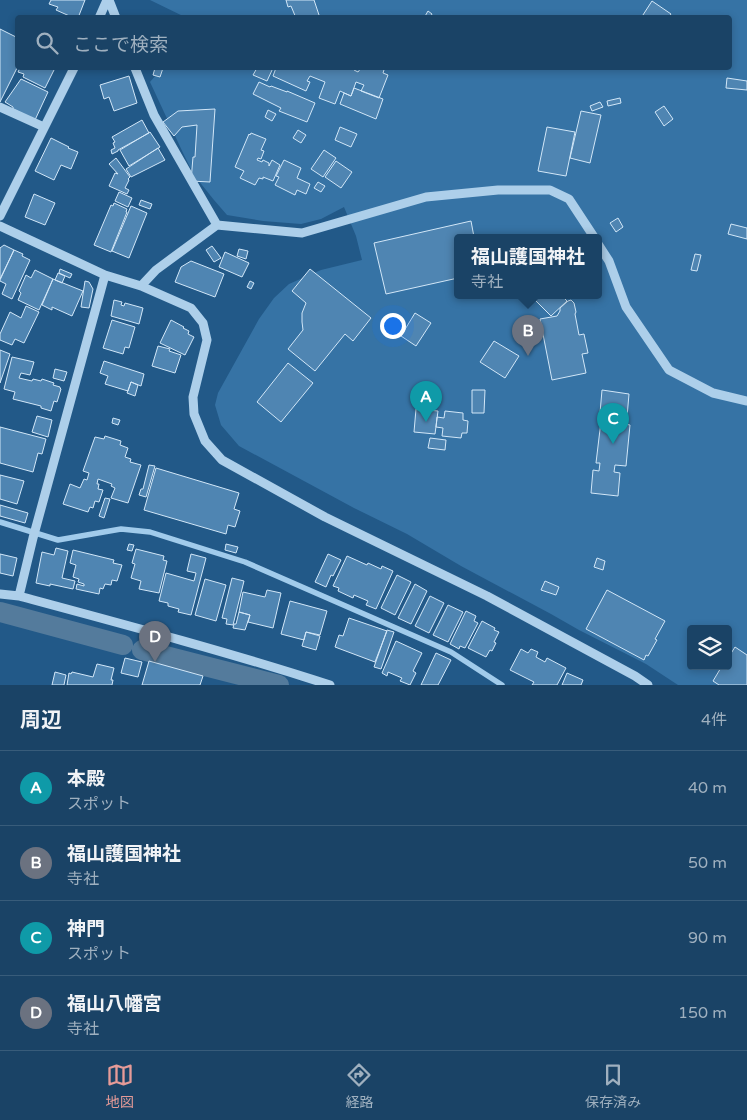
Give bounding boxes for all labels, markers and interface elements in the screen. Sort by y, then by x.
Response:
search box [15,15,732,70]
icon: search [33,29,61,57]
text: ここで検索 [73,34,168,56]
popup [454,234,602,299]
text: 福山護国神社 [471,246,585,268]
text: 寺社 [471,272,503,292]
your location [380,313,406,339]
pin: B [512,315,544,356]
pin: A [410,381,442,422]
pin: C [597,403,629,444]
pin: D [139,621,171,662]
map controls [687,625,732,670]
button: layers [687,625,732,670]
text: 周辺 [20,708,62,733]
text: 4件 [701,710,727,730]
text: 本殿 [67,768,105,790]
text: A [30,778,42,798]
text: 40 m [688,778,727,798]
text: スポット [67,794,131,814]
text: 福山護国神社 [67,843,181,865]
text: B [30,853,42,873]
text: 50 m [688,853,727,873]
text: 寺社 [67,869,99,889]
text: 神門 [67,918,105,940]
text: C [30,928,42,948]
text: 90 m [688,928,727,948]
text: スポット [67,944,131,964]
text: 福山八幡宮 [67,993,162,1015]
text: D [30,1003,42,1023]
text: 150 m [678,1003,727,1023]
text: 寺社 [67,1019,99,1039]
tab: 地図 [106,1061,134,1111]
tab: 経路 [345,1061,373,1111]
tab: 保存済み [585,1061,641,1111]

